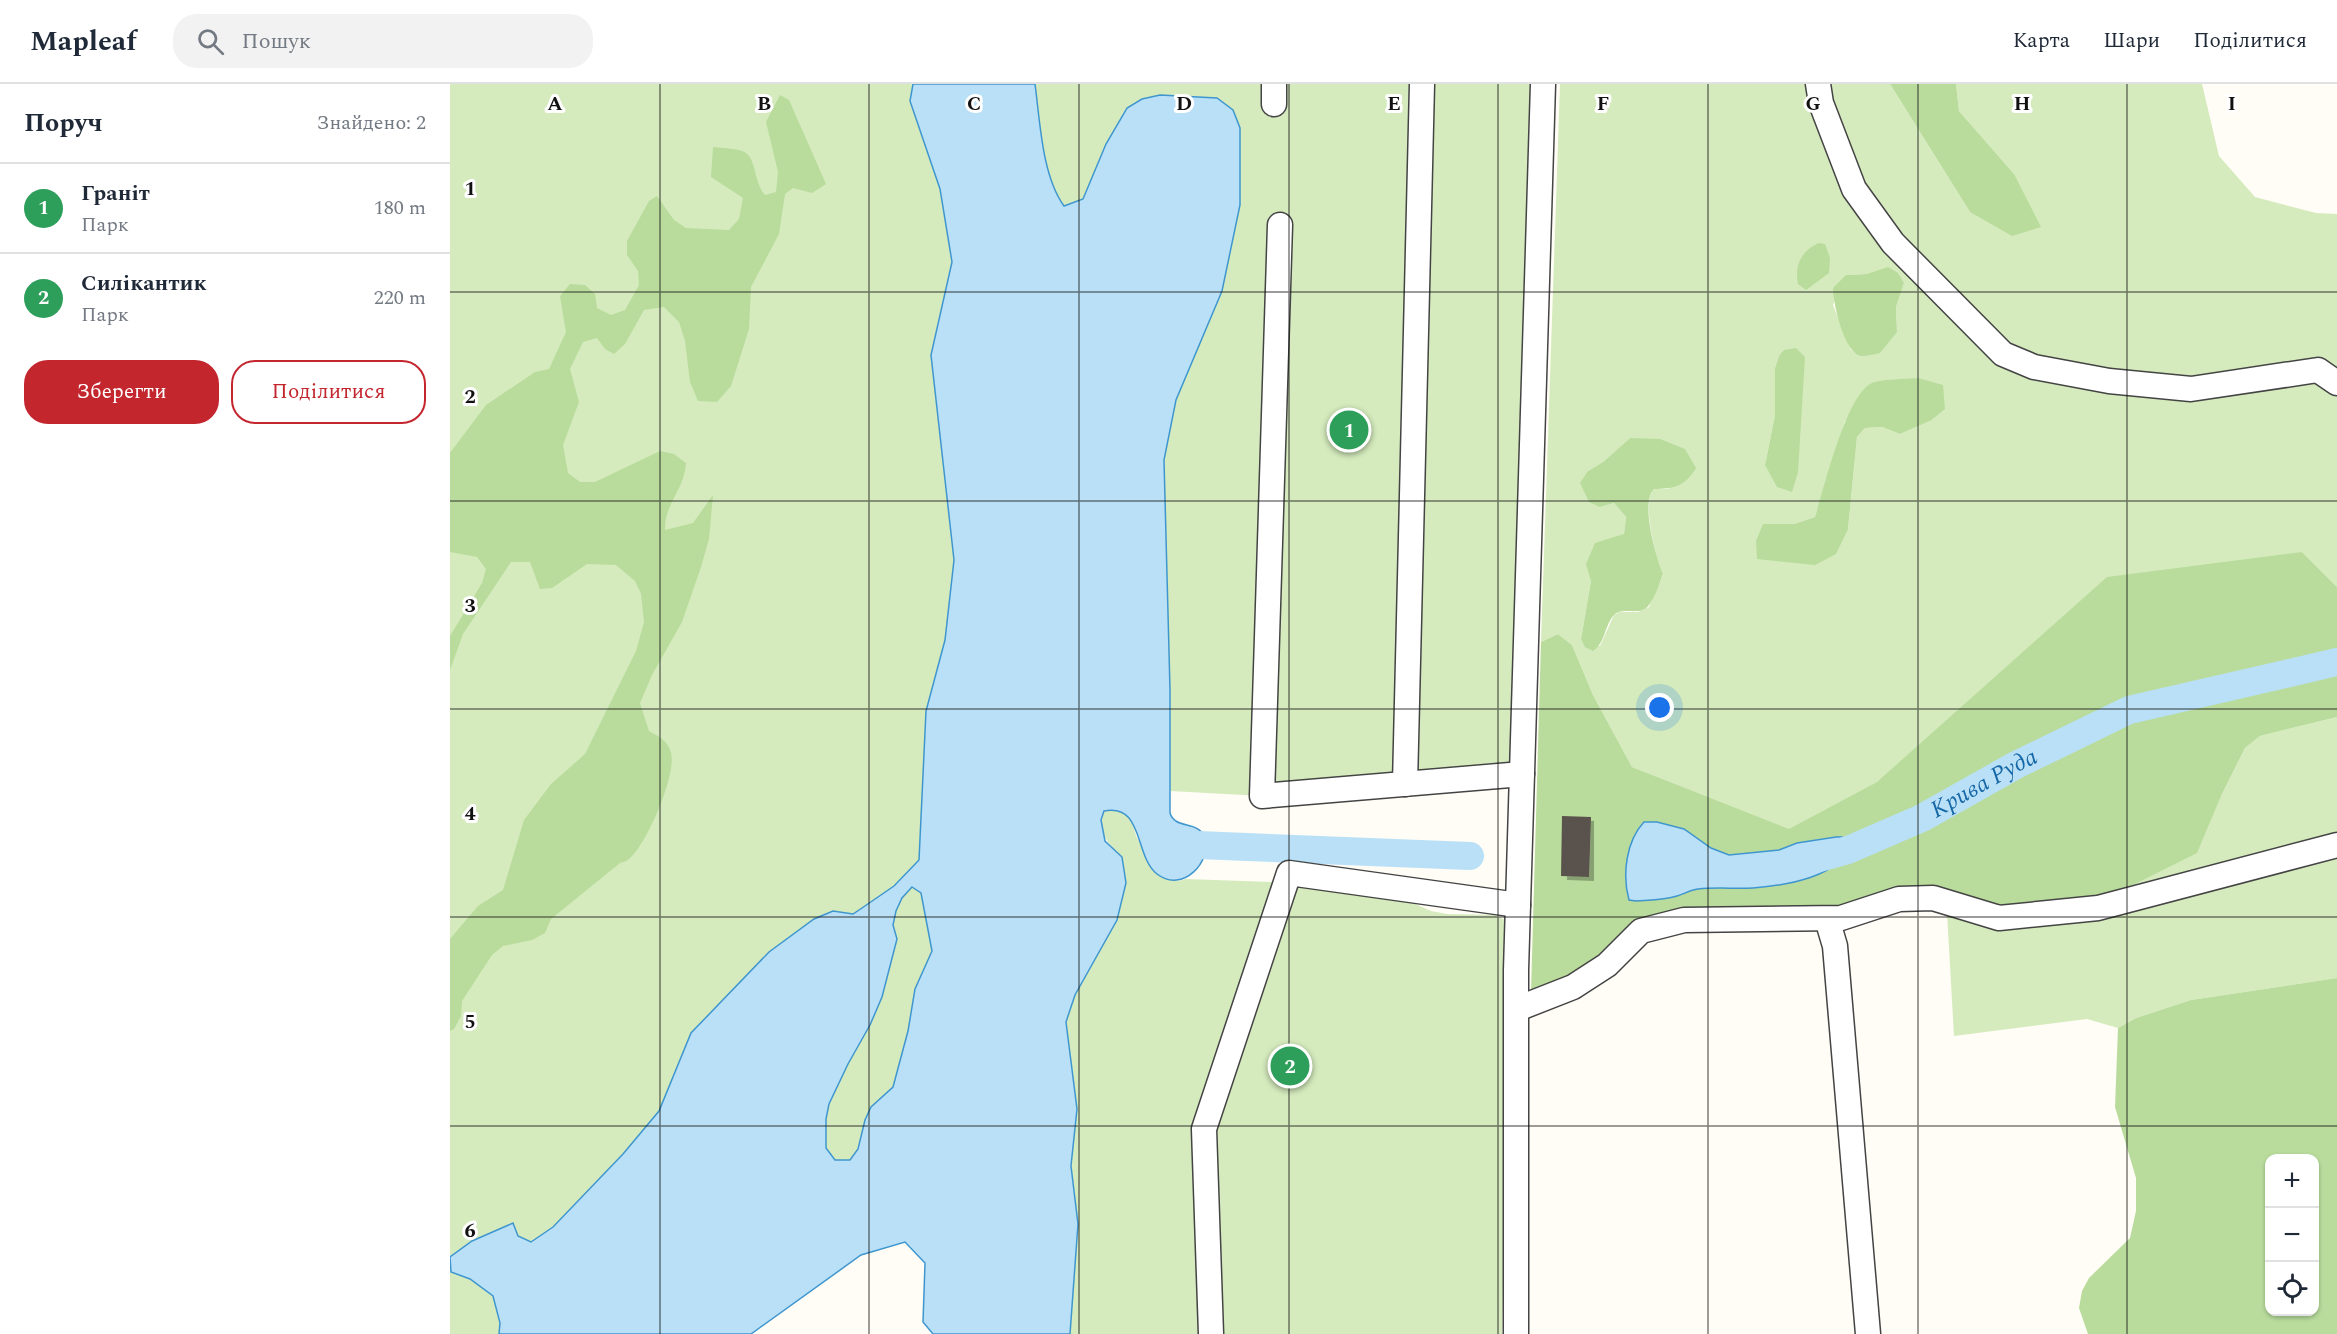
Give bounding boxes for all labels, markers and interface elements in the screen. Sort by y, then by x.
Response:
search box [173,14,593,68]
text: Mapleaf [30,20,137,63]
icon: search [194,25,227,58]
text: Пошук [242,25,311,58]
text: Карта [2013,25,2070,57]
text: Шари [2103,25,2160,57]
text: Поділитися [2193,25,2307,57]
text: A [547,89,563,119]
text: B [757,89,771,119]
text: C [967,89,981,119]
text: D [1176,89,1192,119]
text: E [1387,89,1401,119]
text: F [1597,89,1609,119]
text: G [1805,89,1821,119]
text: H [2014,89,2030,119]
text: I [2228,89,2236,119]
text: Поруч [24,103,103,143]
text: Знайдено: 2 [316,108,426,138]
text: 1 [464,174,476,204]
text: Граніт [81,177,150,210]
text: 1 [38,193,49,223]
text: 180 m [374,193,426,223]
text: Парк [81,210,129,240]
text: Силікантик [81,267,207,300]
text: 2 [38,283,49,313]
text: 220 m [374,283,426,313]
text: Парк [81,300,129,330]
button: Зберегти [24,360,219,424]
button: Поділитися [231,360,426,424]
text: 2 [464,382,476,412]
pin: 1 [1330,408,1368,452]
text: 3 [464,591,476,621]
your location [1645,693,1674,722]
water label: Крива Руда [1924,739,2044,828]
text: 4 [464,799,476,829]
text: 5 [464,1007,476,1037]
pin: 2 [1270,1044,1310,1088]
map controls [2265,1154,2319,1316]
button: + [2265,1154,2319,1208]
button: − [2265,1208,2319,1262]
text: 6 [464,1216,476,1246]
button: locate [2265,1262,2319,1316]

